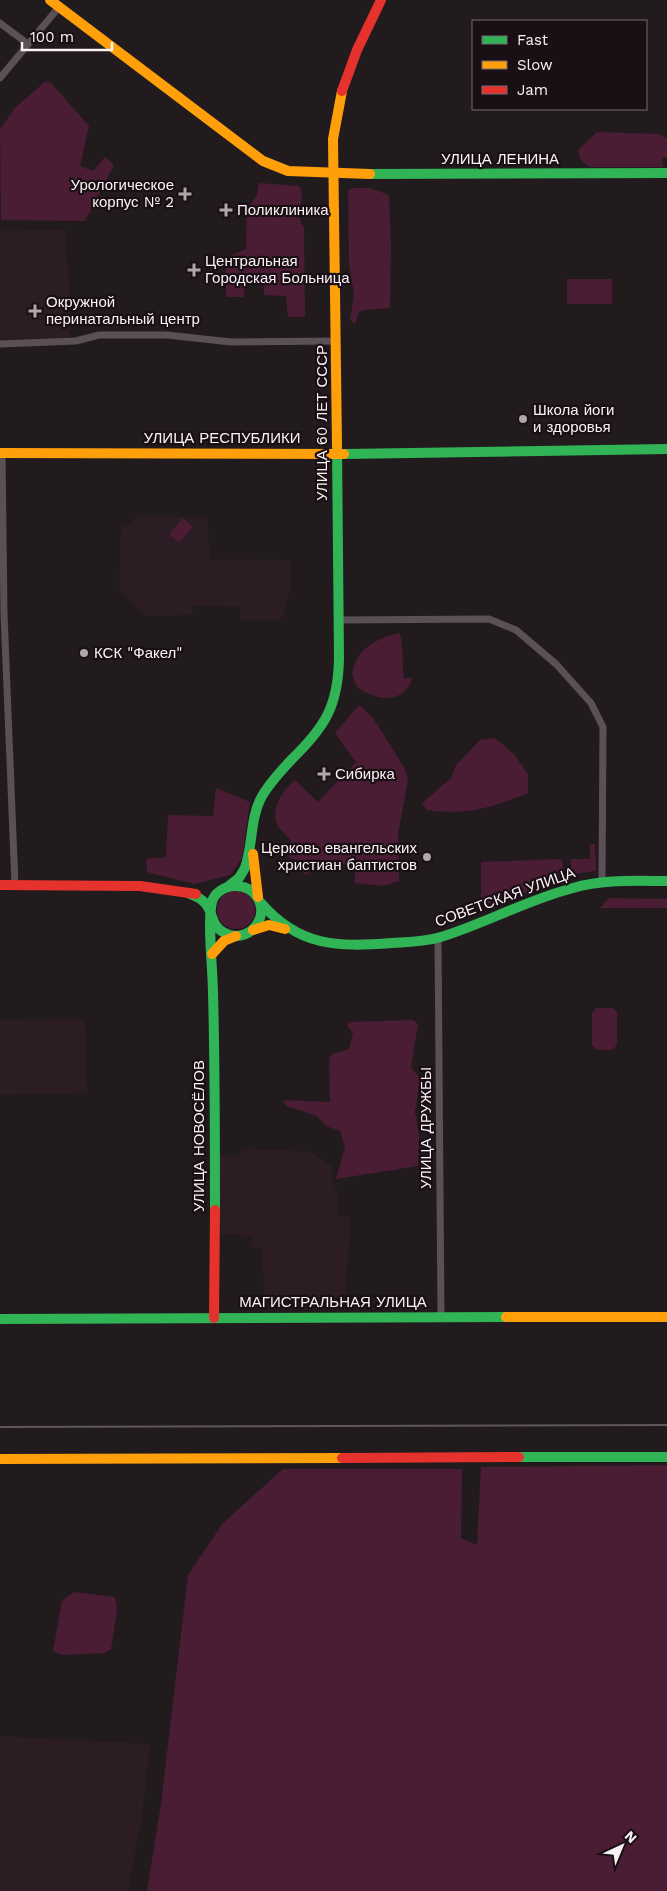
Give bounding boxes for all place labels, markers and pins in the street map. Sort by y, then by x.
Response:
place label: Урологическое корпус № 2 [71,176,174,211]
marker: Урологическое корпус № 2 [178,187,192,201]
place label: Поликлиника [237,201,329,219]
marker: Поликлиника [219,203,233,217]
place label: Центральная Городская Больница [205,252,350,287]
marker: Центральная Городская Больница [187,263,201,277]
place label: Окружной перинатальный центр [46,293,200,328]
marker: Окружной перинатальный центр [28,304,42,318]
place label: Школа йоги и здоровья [533,401,614,436]
marker: Школа йоги и здоровья [517,413,529,425]
place label: КСК "Факел" [94,644,182,662]
marker: КСК "Факел" [78,647,90,659]
place label: Сибирка [335,765,395,783]
marker: Сибирка [317,767,331,781]
place label: Церковь евангельских христиан баптистов [261,839,417,874]
marker: Церковь евангельских христиан баптистов [421,851,433,863]

